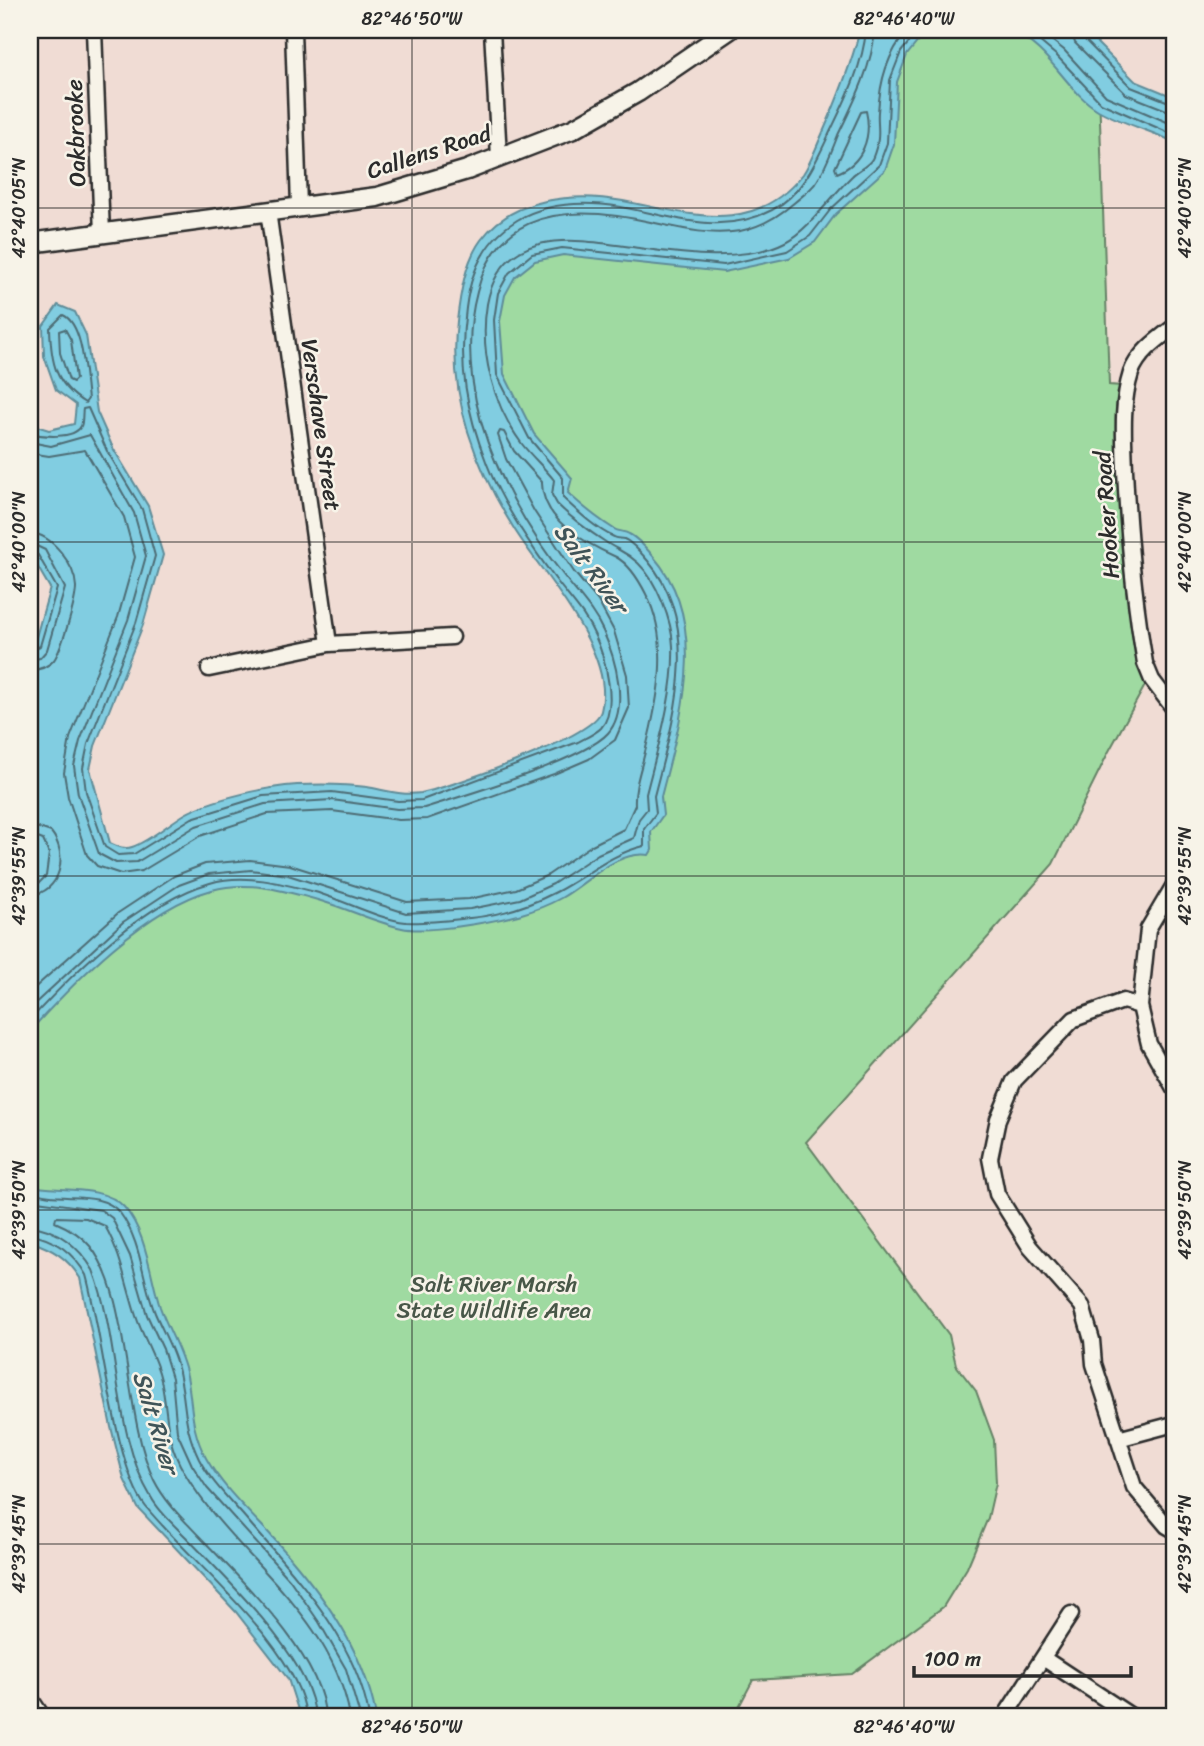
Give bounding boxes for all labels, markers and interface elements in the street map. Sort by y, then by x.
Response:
text: 82°46'50"W [362,3,464,35]
text: 82°46'40"W [853,3,956,35]
street label: Oakbrooke [54,78,98,187]
street label: Callens Road [361,112,498,191]
text: 42°40'05"N [3,157,35,258]
text: 42°40'05"N [1169,157,1201,258]
street label: Verschave Street [289,336,353,514]
street label: Hooker Road [1082,448,1132,580]
text: 42°40'00"N [3,491,35,593]
text: 42°40'00"N [1169,491,1201,593]
water label: Salt River [543,514,642,626]
text: 42°39'55"N [3,826,35,925]
text: 42°39'55"N [1169,826,1201,925]
text: 42°39'50"N [3,1160,35,1260]
text: 42°39'50"N [1169,1160,1201,1260]
park label: Salt River Marsh State Wildlife Area [397,1264,591,1331]
water label: Salt River [121,1366,193,1482]
text: 42°39'45"N [3,1494,35,1594]
text: 42°39'45"N [1169,1494,1201,1594]
scale bar [914,1634,1130,1678]
text: 100 m [924,1640,981,1678]
text: 82°46'50"W [362,1711,464,1743]
text: 82°46'40"W [853,1711,956,1743]

